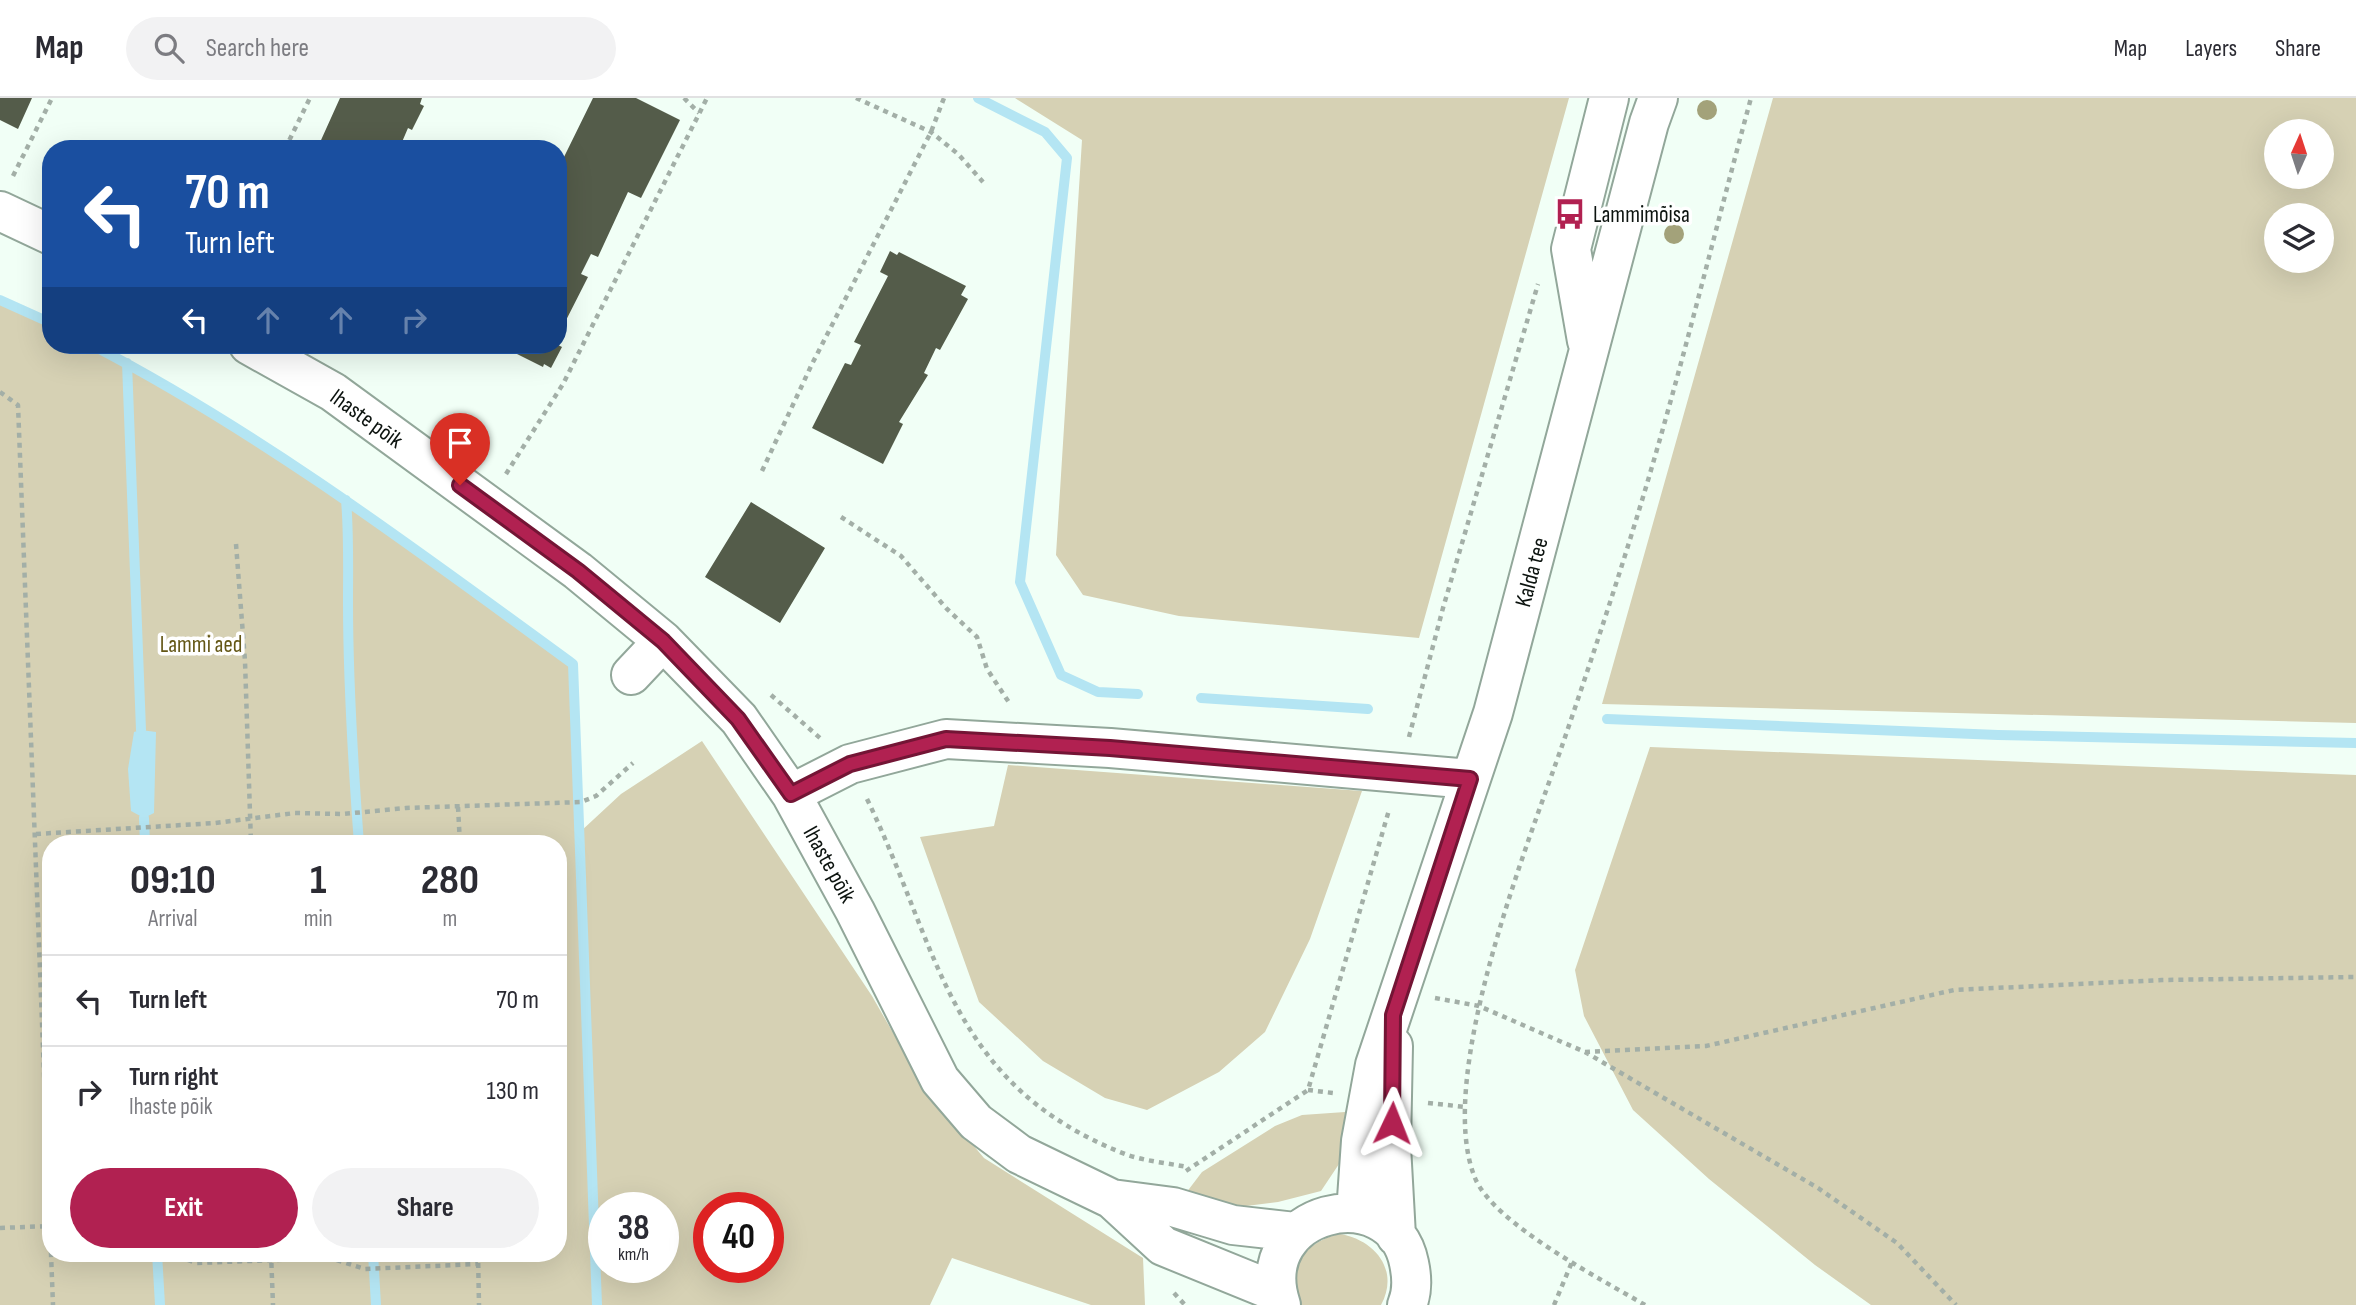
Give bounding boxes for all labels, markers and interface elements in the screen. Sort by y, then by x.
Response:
search box [126,17,616,80]
text: Map [35,28,84,68]
icon: search [150,29,188,67]
text: Search here [206,33,309,64]
text: Map [2114,34,2147,63]
text: Layers [2185,34,2237,63]
text: Share [2275,34,2321,63]
north arrow [2264,119,2334,189]
map controls [2264,119,2334,273]
text: 70 m [185,164,270,223]
icon: left [70,168,161,259]
bus stop icon: Lammimõisa [1553,197,1587,231]
place label: Lammimõisa [1593,201,1690,229]
button: layers [2264,203,2334,273]
text: Turn left [185,224,275,263]
icon: left [176,301,214,339]
icon: ahead [249,301,287,339]
icon: ahead [322,301,360,339]
icon: right [395,301,433,339]
street label: Ihaste põik [324,383,409,455]
pin [430,413,490,485]
icon: arrive [441,424,479,462]
street label: Kalda tee [1509,534,1555,610]
park label: Lammi aed [160,631,242,659]
street label: Ihaste põik [797,821,862,908]
text: 09:10 [130,855,216,906]
text: 1 [310,855,326,906]
text: 280 [421,855,479,906]
text: Arrival [148,905,198,933]
text: min [304,905,333,933]
text: m [442,905,457,933]
icon: left [70,982,108,1020]
text: Turn left [129,985,207,1016]
text: 70 m [496,985,539,1016]
text: Turn right [129,1062,218,1093]
icon: right [70,1073,108,1111]
text: 130 m [487,1076,539,1107]
position arrow [1355,1086,1429,1160]
text: Ihaste põik [129,1093,212,1121]
button: Exit [70,1168,298,1248]
button: Share [312,1168,539,1248]
speed limit sign: 40 [693,1192,784,1283]
text: 38 [617,1207,650,1250]
text: km/h [618,1244,649,1265]

